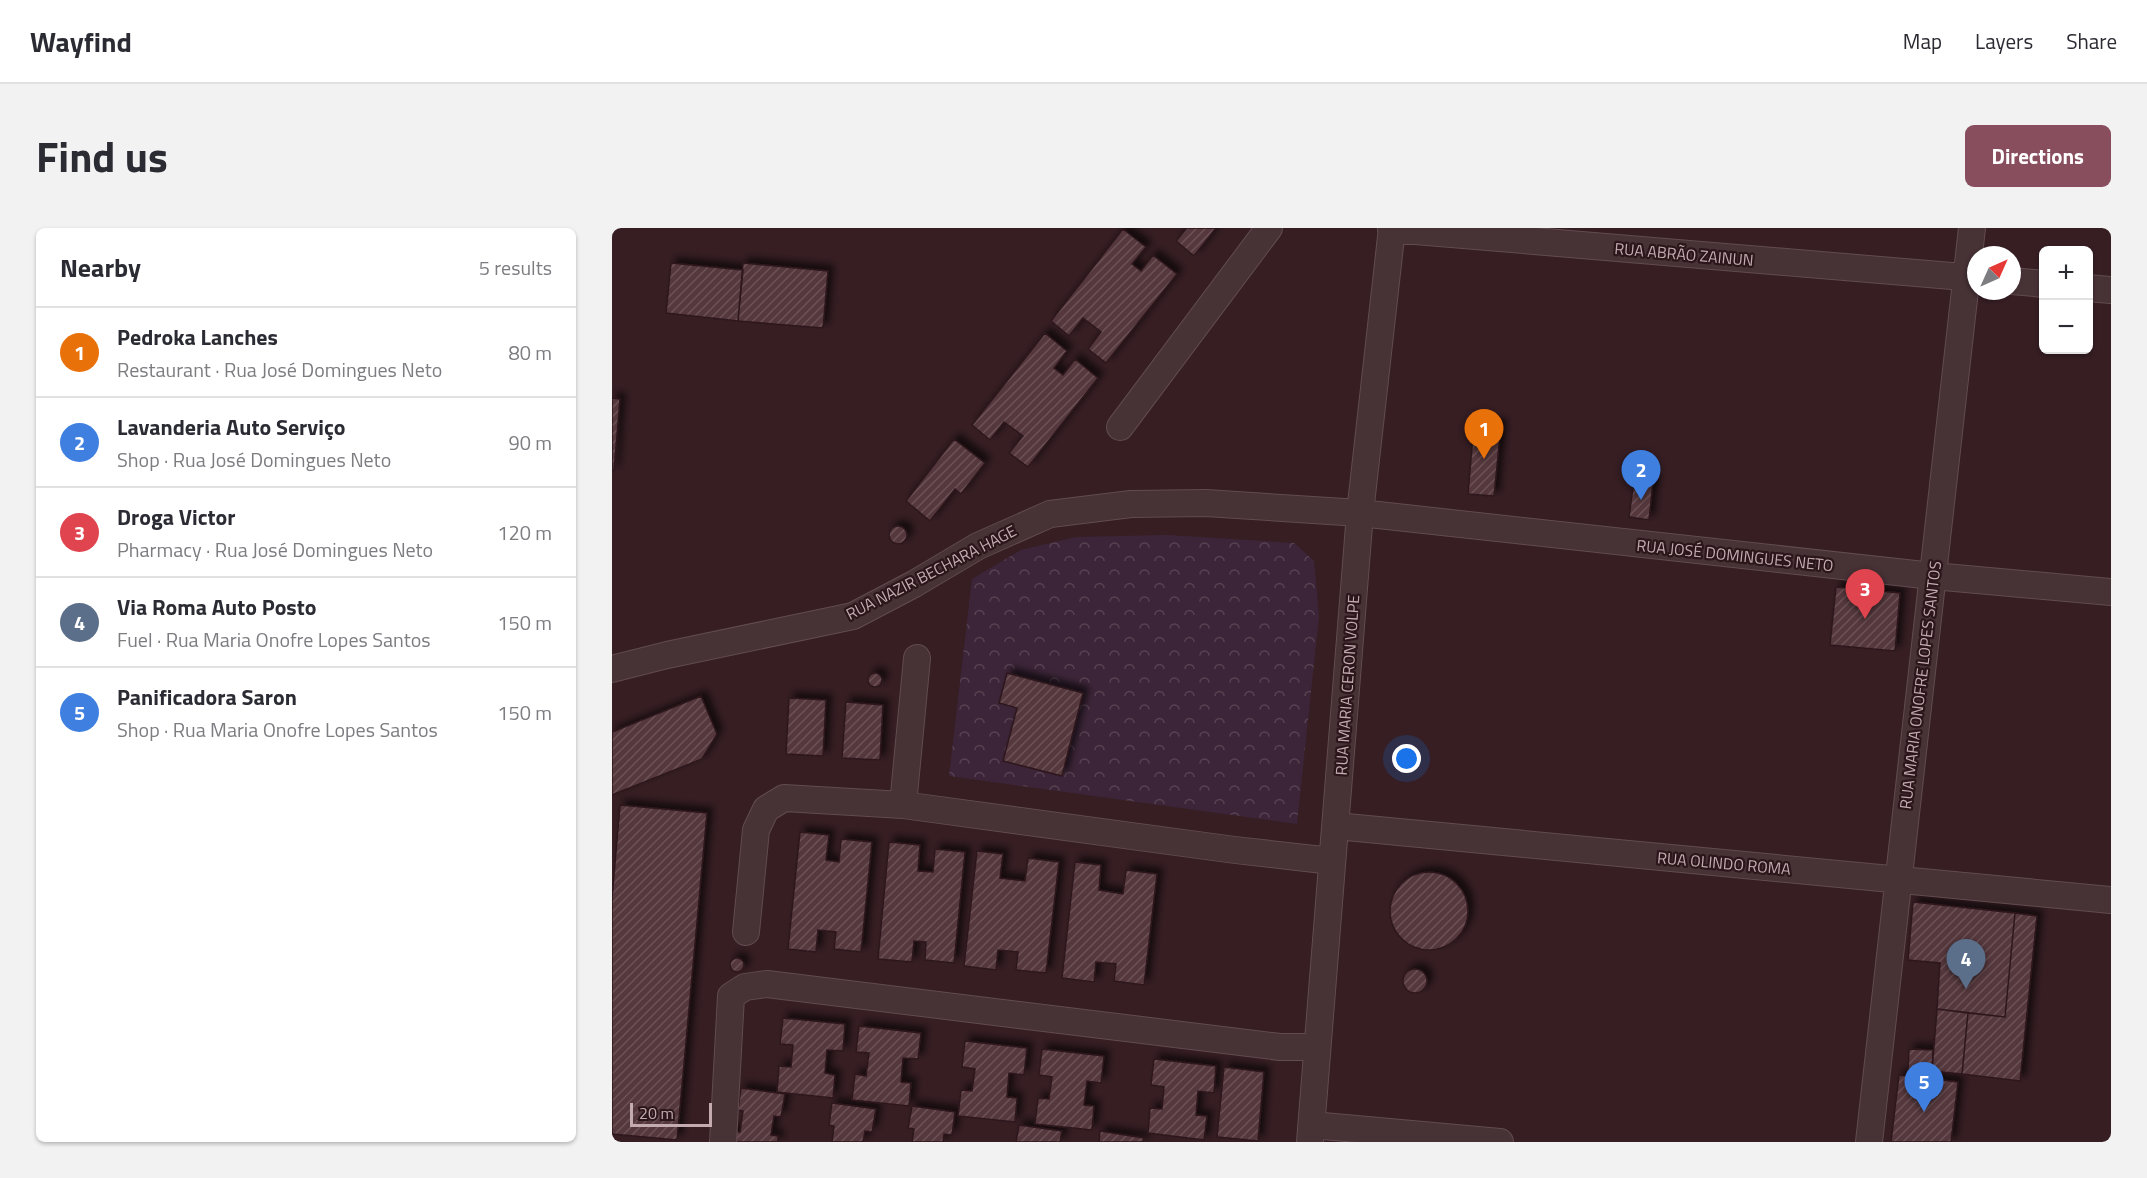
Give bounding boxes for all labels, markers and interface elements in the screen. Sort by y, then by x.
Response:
text: Wayfind [30,20,132,63]
text: Map [1903,25,1942,57]
text: Layers [1975,25,2033,57]
text: Share [2066,25,2117,57]
text: Find us [36,124,168,188]
button: Directions [1965,125,2111,187]
street label: RUA ABRÃO ZAINUN [1613,236,1755,272]
north arrow [1967,246,2021,300]
map controls [2039,246,2093,354]
button: + [2039,246,2093,300]
text: Nearby [60,248,141,287]
text: 5 results [479,252,552,283]
button: − [2039,300,2093,354]
text: Pedroka Lanches [117,320,278,354]
text: 1 [74,337,85,368]
text: 80 m [508,337,552,368]
text: Restaurant · Rua José Domingues Neto [117,354,442,385]
text: Lavanderia Auto Serviço [117,410,345,444]
pin: 1 [1464,410,1504,459]
text: 2 [74,427,85,458]
text: 90 m [508,427,552,458]
text: Shop · Rua José Domingues Neto [117,444,391,475]
pin: 2 [1622,450,1660,500]
text: Droga Victor [117,500,235,534]
text: 3 [74,517,85,548]
text: 120 m [497,517,552,548]
street label: RUA NAZIR BECHARA HAGE [842,518,1021,626]
street label: RUA JOSÉ DOMINGUES NETO [1635,533,1835,577]
text: Pharmacy · Rua José Domingues Neto [117,534,433,565]
street label: RUA MARIA ONOFRE LOPES SANTOS [1893,559,1947,811]
pin: 3 [1846,570,1884,619]
text: Via Roma Auto Posto [117,590,316,624]
street label: RUA MARIA CERON VOLPE [1329,594,1365,776]
text: 4 [74,607,85,638]
text: 150 m [497,607,552,638]
text: Fuel · Rua Maria Onofre Lopes Santos [117,624,431,655]
text: Panificadora Saron [117,680,297,714]
text: 5 [74,697,85,728]
text: 150 m [497,697,552,728]
text: Shop · Rua Maria Onofre Lopes Santos [117,714,438,745]
your location [1392,744,1421,773]
street label: RUA OLINDO ROMA [1656,845,1792,881]
pin: 4 [1946,940,1986,989]
pin: 5 [1904,1062,1944,1112]
scale bar [630,1100,712,1128]
text: 20 m [639,1101,674,1125]

